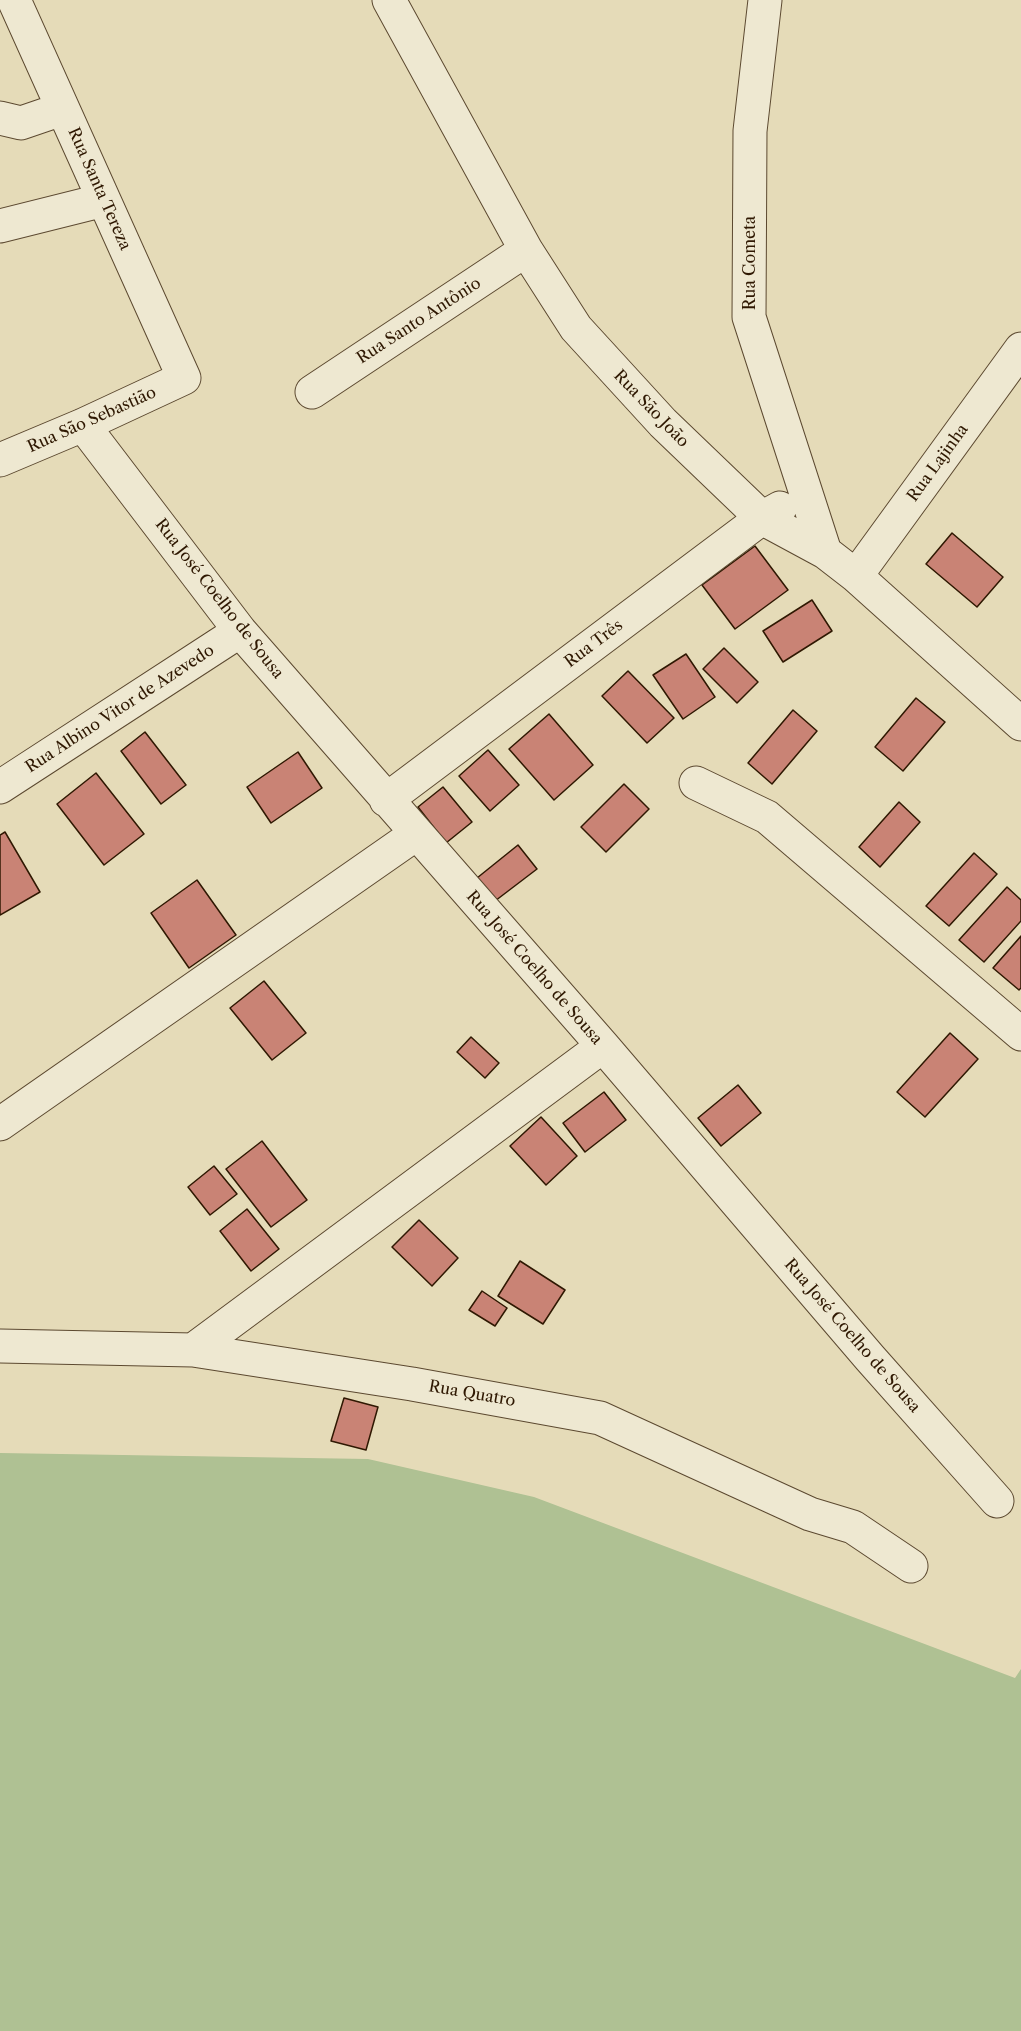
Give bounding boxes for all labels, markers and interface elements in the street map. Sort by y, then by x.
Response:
street label: Rua Santa Tereza [63,125,135,253]
street label: Rua Cometa [740,216,760,310]
street label: Rua Santo Antônio [353,274,485,368]
street label: Rua São João [609,366,693,452]
street label: Rua São Sebastião [25,383,159,457]
street label: Rua Lajinha [903,421,973,505]
street label: Rua José Coelho de Sousa [151,515,287,683]
street label: Rua Três [561,616,627,672]
street label: Rua Albino Vitor de Azevedo [22,641,218,777]
street label: Rua José Coelho de Sousa [462,887,606,1049]
street label: Rua José Coelho de Sousa [780,1255,924,1417]
street label: Rua Quatro [427,1377,517,1411]

